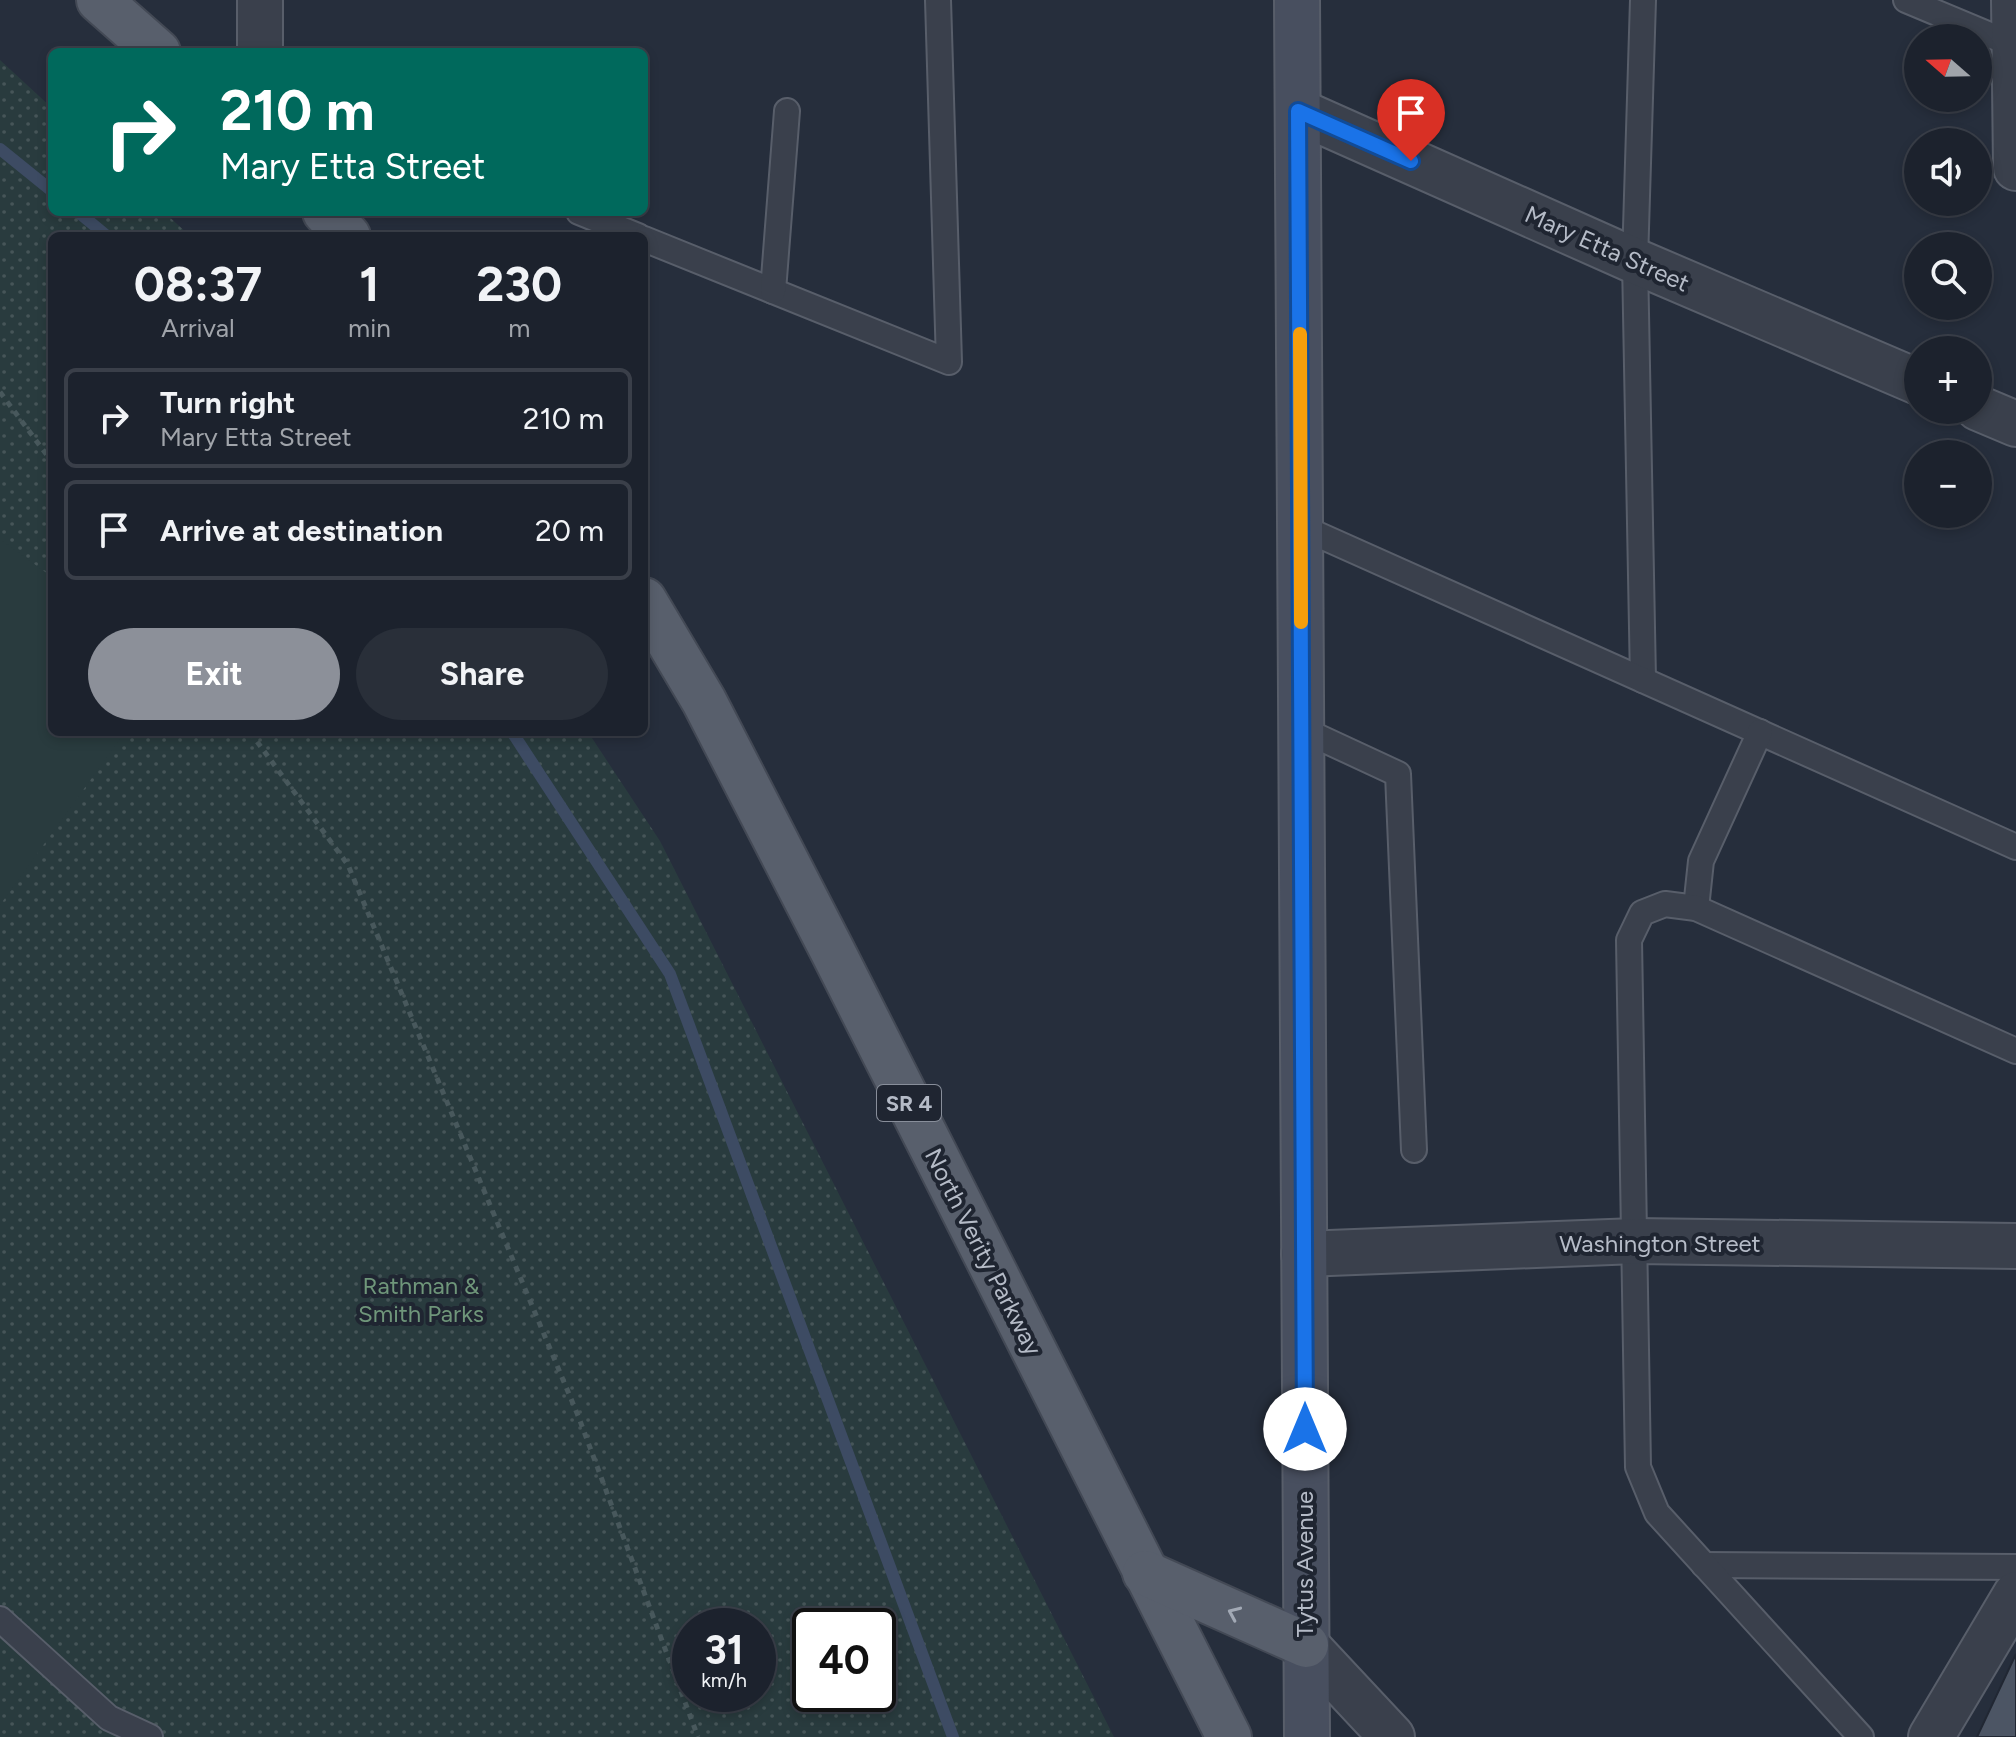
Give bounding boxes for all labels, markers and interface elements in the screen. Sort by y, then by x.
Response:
north arrow [1904,24,1992,112]
map controls [1904,24,1992,528]
text: 210 m [220,77,375,144]
pin [1377,79,1445,161]
icon: right [88,80,192,184]
icon: arrive [1389,91,1433,135]
button: sound [1904,128,1992,216]
text: Mary Etta Street [220,145,485,188]
street label: Mary Etta Street [1521,199,1694,298]
button: search [1904,232,1992,320]
text: 08:37 [134,255,262,313]
text: 1 [359,255,379,313]
text: 230 [477,255,562,313]
text: Arrival [161,312,235,344]
text: min [348,312,391,344]
text: m [508,312,530,344]
button: + [1904,336,1992,424]
text: Turn right [160,384,295,421]
icon: right [92,396,136,440]
text: 210 m [523,400,604,437]
text: Mary Etta Street [160,421,352,453]
button: − [1904,440,1992,528]
icon: arrive [92,508,136,552]
text: Arrive at destination [160,512,443,549]
text: 20 m [535,512,604,549]
button: Exit [88,628,340,720]
button: Share [356,628,608,720]
road number: SR 4 [877,1085,941,1121]
street label: North Verity Parkway [919,1144,1048,1360]
street label: Washington Street [1559,1229,1761,1258]
park label: Rathman & Smith Parks [358,1271,484,1328]
position arrow [1263,1387,1347,1471]
street label: Tytus Avenue [1290,1491,1319,1637]
one-way arrow [1228,1607,1243,1623]
speed limit sign: 40 [792,1608,896,1712]
text: 31 [704,1626,744,1674]
text: km/h [701,1668,747,1692]

